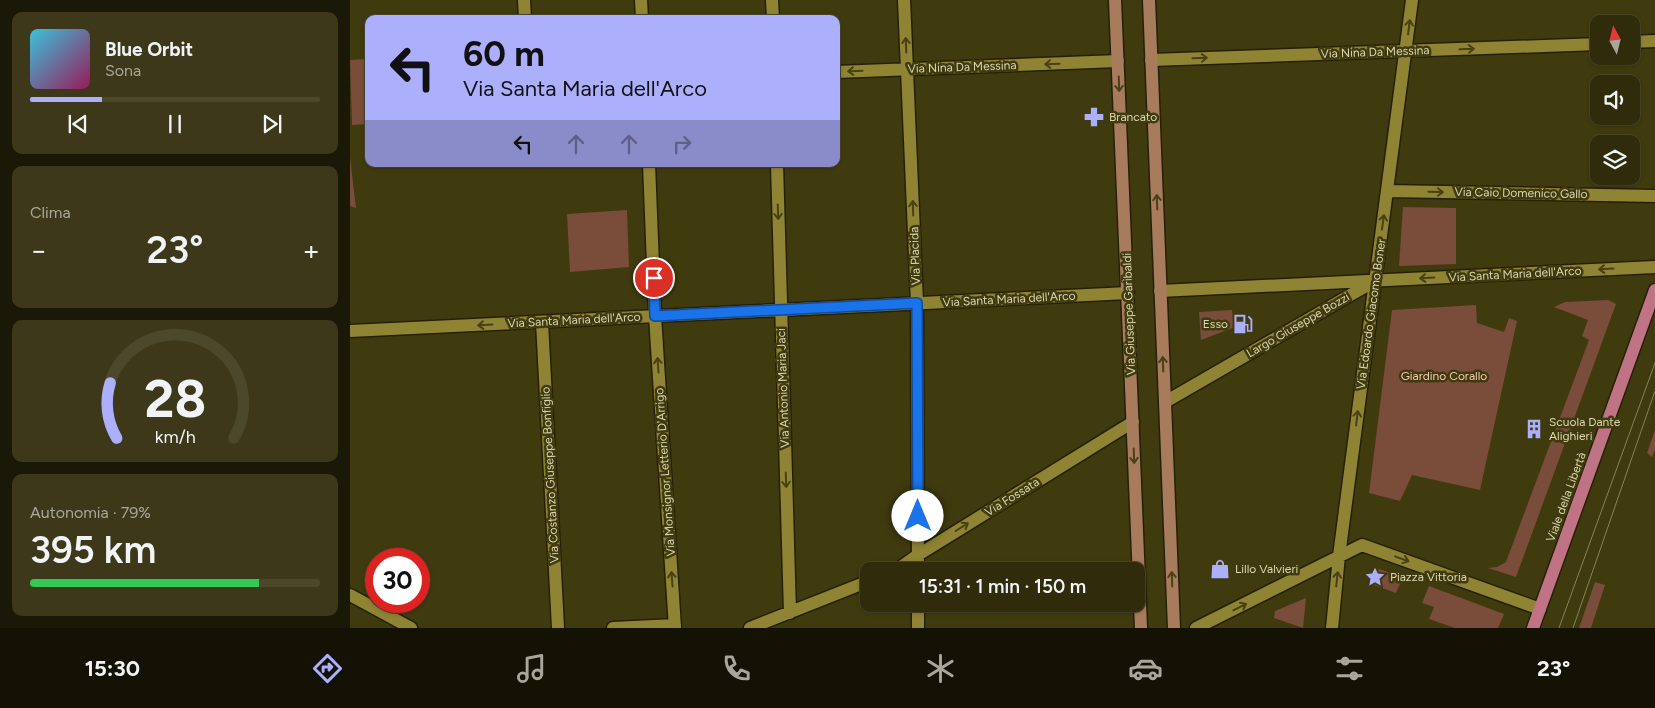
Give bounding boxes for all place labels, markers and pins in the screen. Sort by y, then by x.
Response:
pharmacy icon: Brancato [1083,106,1105,128]
place label: Brancato [1109,110,1157,124]
pin [633,257,675,299]
fuel station icon: Esso [1232,313,1254,335]
place label: Esso [1203,317,1228,331]
place label: Scuola Dante Alighieri [1549,415,1621,443]
building icon: Scuola Dante Alighieri [1523,418,1545,440]
shop icon: Lillo Valvieri [1209,558,1231,580]
place label: Lillo Valvieri [1235,562,1298,576]
place icon: Piazza Vittoria [1364,566,1386,588]
place label: Piazza Vittoria [1390,570,1467,584]

